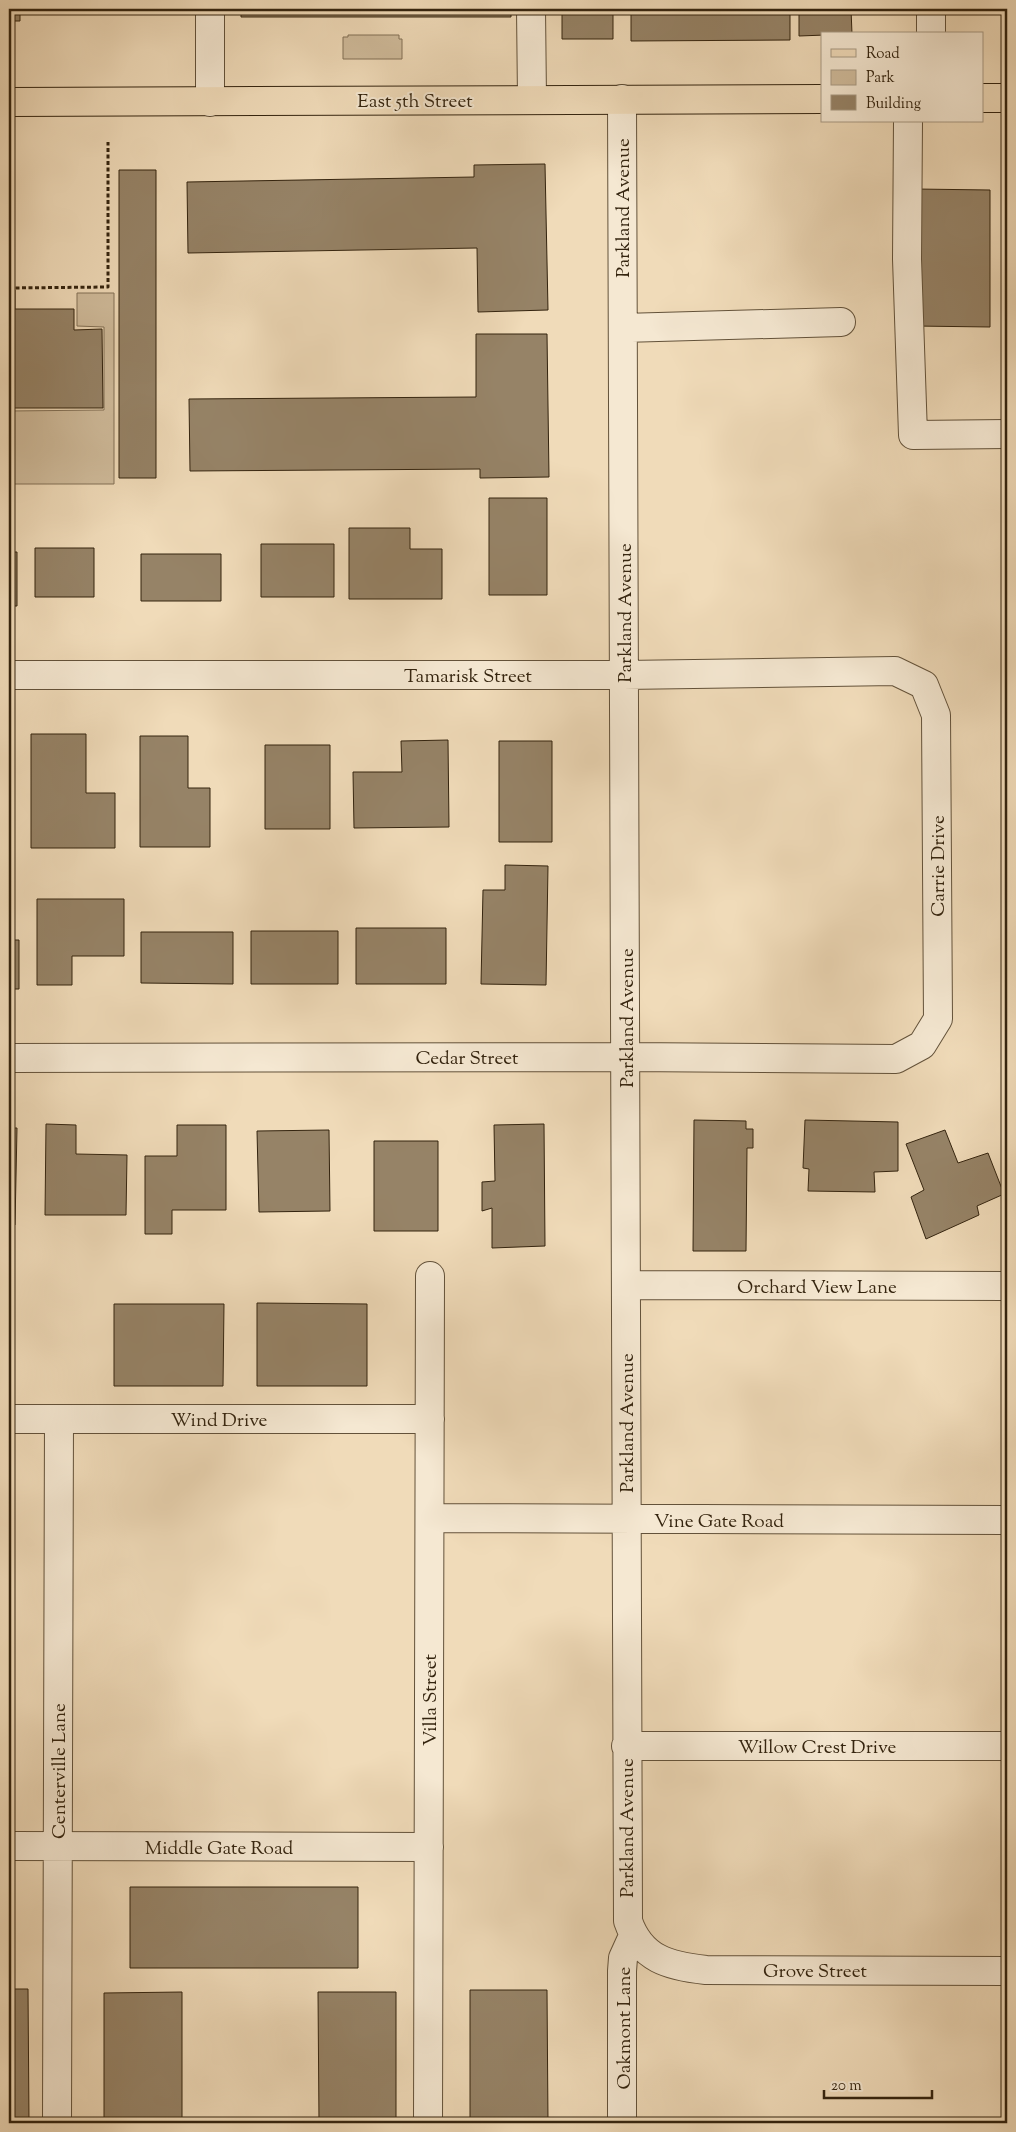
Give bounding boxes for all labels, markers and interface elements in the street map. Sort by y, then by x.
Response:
legend [821,32,984,122]
text: Road [866,44,900,65]
text: Park [866,68,895,89]
street label: East 5th Street [357,89,473,116]
text: Building [866,94,921,115]
street label: Parkland Avenue [611,138,638,278]
street label: Parkland Avenue [613,543,640,683]
street label: Tamarisk Street [404,664,533,691]
street label: Carrie Drive [926,815,953,917]
street label: Parkland Avenue [615,948,642,1088]
street label: Cedar Street [415,1046,519,1073]
street label: Orchard View Lane [737,1275,897,1302]
street label: Parkland Avenue [615,1353,642,1493]
street label: Wind Drive [171,1408,268,1435]
street label: Vine Gate Road [654,1509,784,1536]
street label: Villa Street [418,1653,445,1746]
street label: Centerville Lane [47,1703,74,1839]
street label: Willow Crest Drive [738,1735,896,1762]
street label: Parkland Avenue [615,1758,642,1898]
street label: Middle Gate Road [145,1836,293,1863]
street label: Grove Street [763,1959,867,1986]
street label: Oakmont Lane [612,1966,639,2089]
scale bar [824,2067,931,2099]
text: 20 m [831,2076,862,2097]

